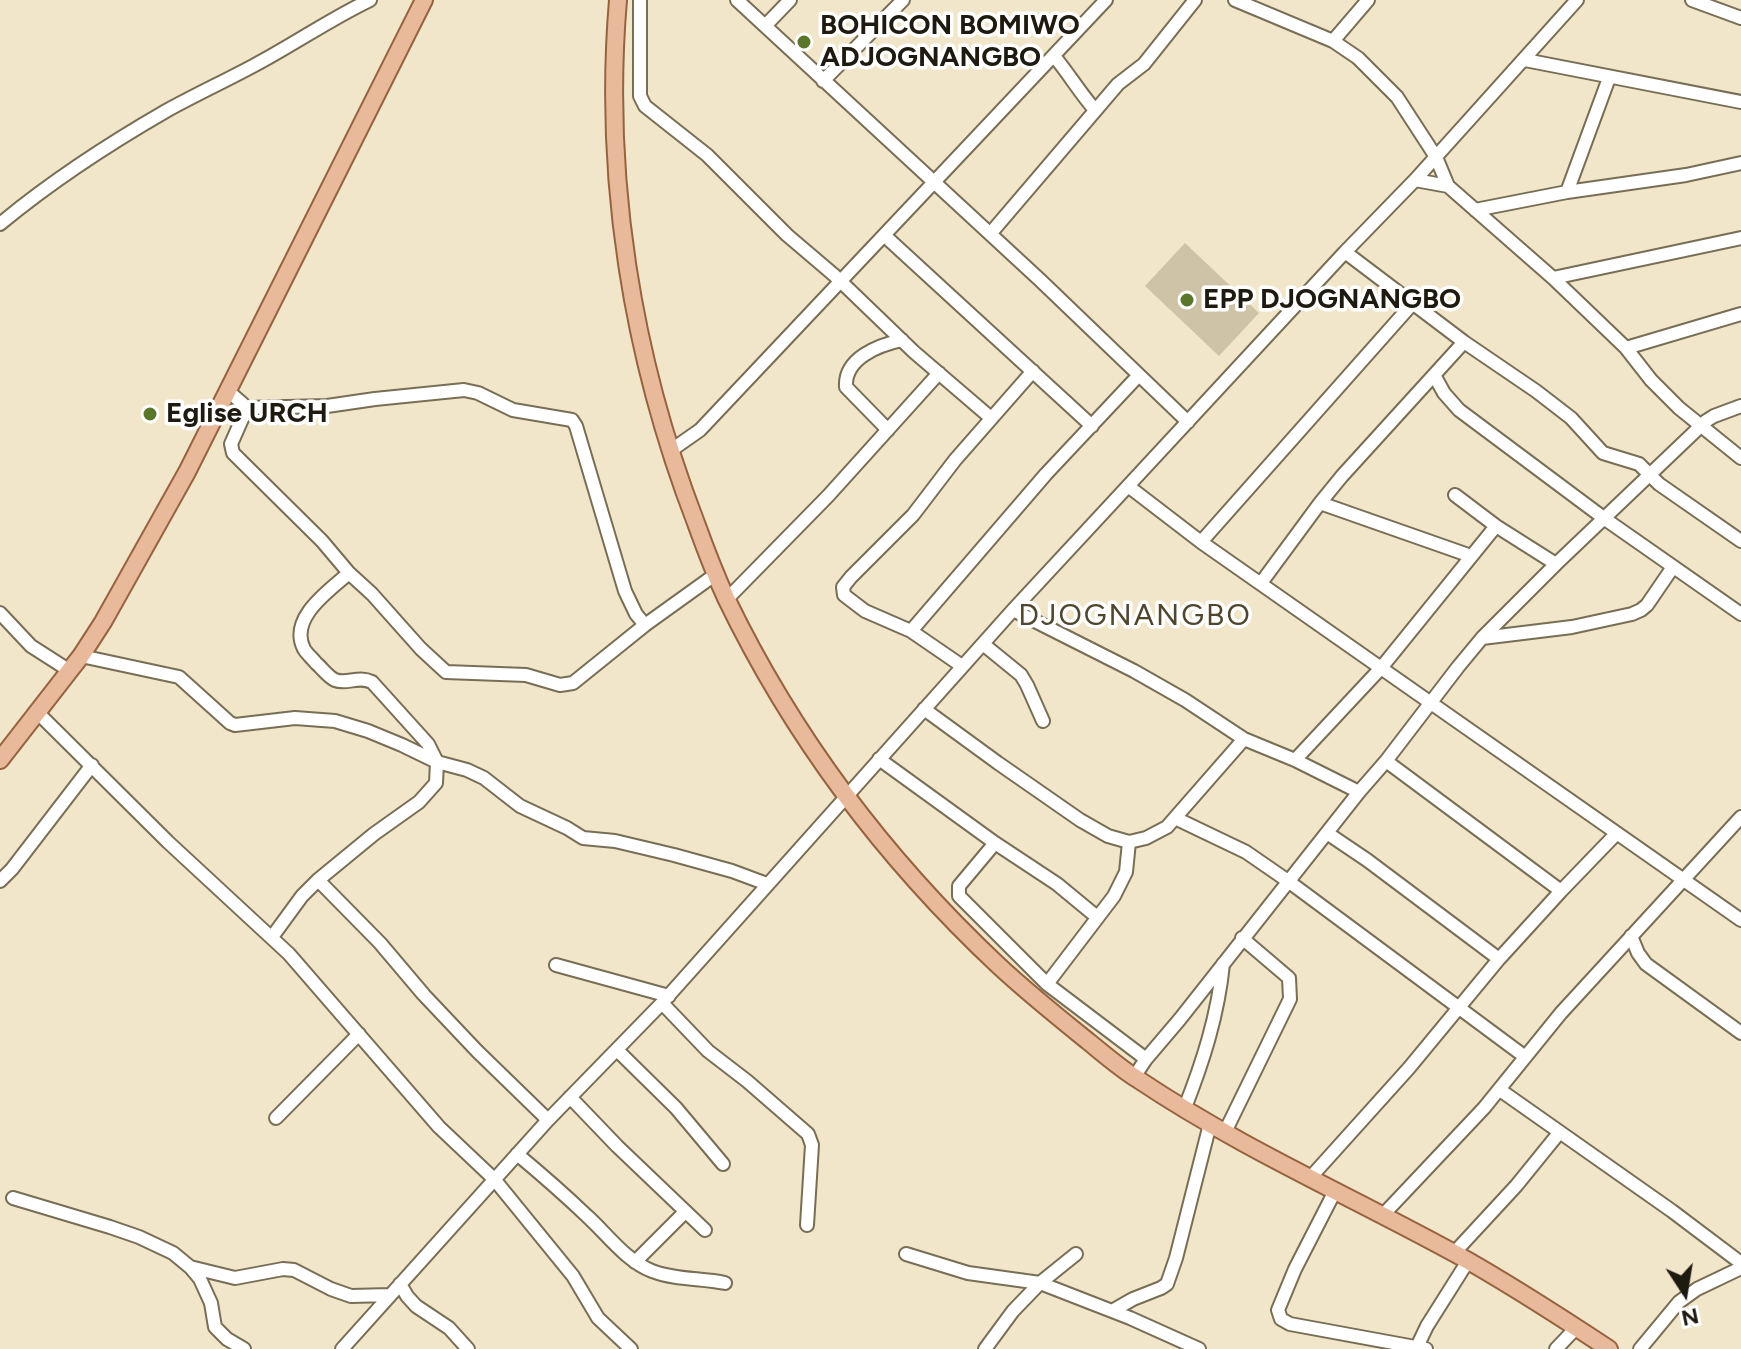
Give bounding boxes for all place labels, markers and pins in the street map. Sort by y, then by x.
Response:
place label: BOHICON BOMIWO ADJOGNANGBO [820,9,1080,75]
marker: BOHICON BOMIWO ADJOGNANGBO [795,33,813,51]
place label: EPP DJOGNANGBO [1203,283,1461,317]
marker: EPP DJOGNANGBO [1178,291,1196,309]
place label: Eglise URCH [166,397,328,431]
marker: Eglise URCH [141,405,159,423]

